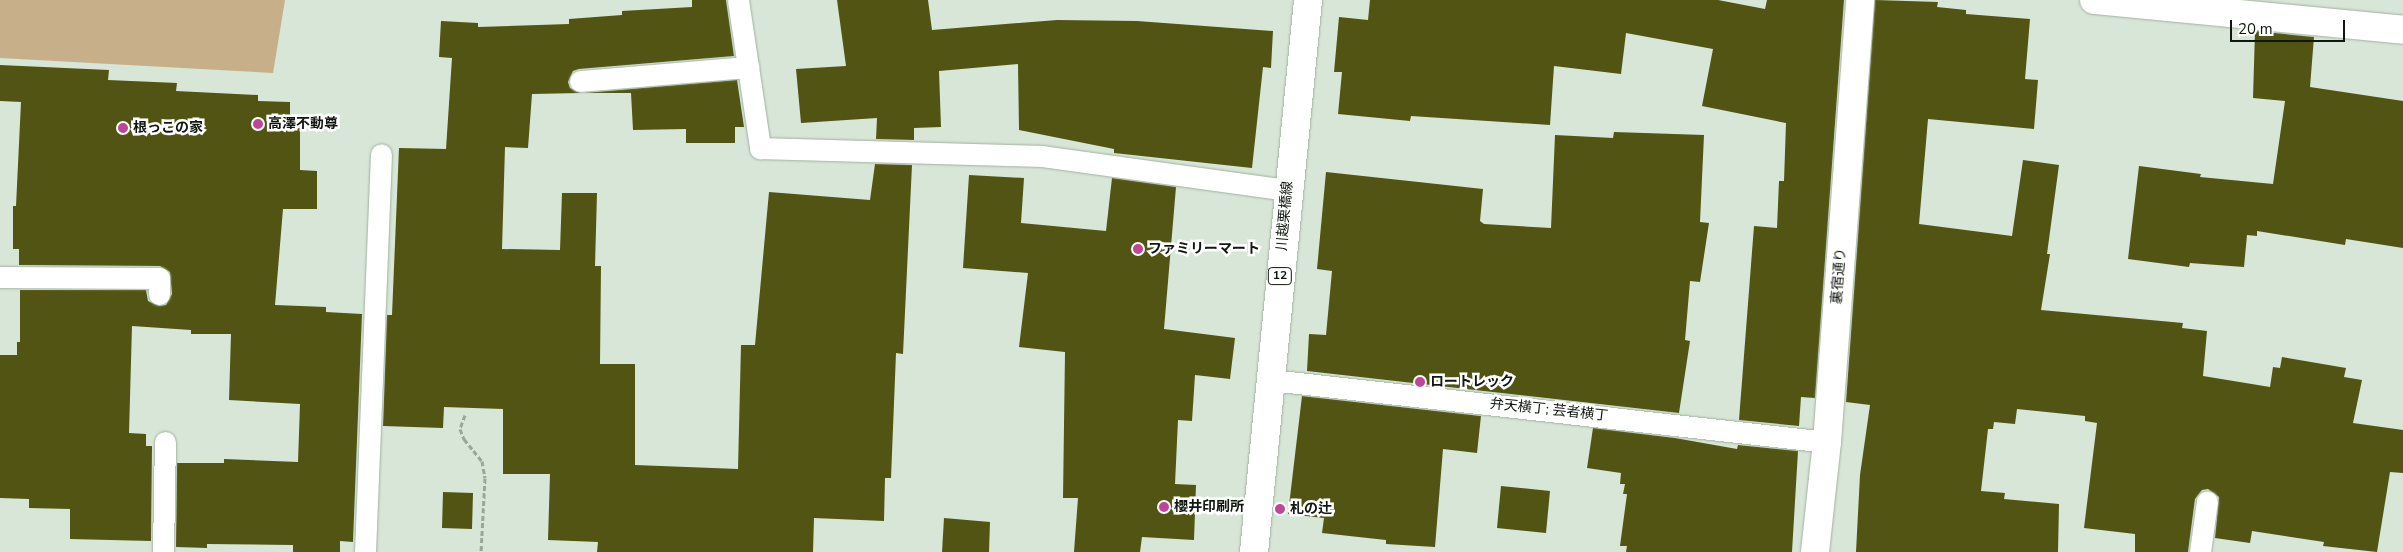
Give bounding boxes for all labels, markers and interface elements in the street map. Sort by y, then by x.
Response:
scale bar [2233,10,2348,42]
text: 20 m [2238,19,2273,39]
place label: 高澤不動尊 [268,116,338,132]
marker: 高澤不動尊 [252,118,264,130]
place label: 根っこの家 [133,120,203,136]
marker: 根っこの家 [117,122,129,134]
street label: 川越栗橋線 [1274,180,1296,252]
place label: ファミリーマート [1148,241,1260,257]
marker: ファミリーマート [1132,243,1144,255]
street label: 裏宿通り [1829,247,1849,305]
road number: 12 [1268,266,1292,286]
place label: ロートレック [1430,374,1514,390]
marker: ロートレック [1414,376,1426,388]
street label: 弁天横丁; 芸者横丁 [1489,395,1609,425]
place label: 櫻井印刷所 [1174,499,1244,515]
marker: 櫻井印刷所 [1158,501,1170,513]
place label: 札の辻 [1290,501,1332,517]
marker: 札の辻 [1274,503,1286,515]

